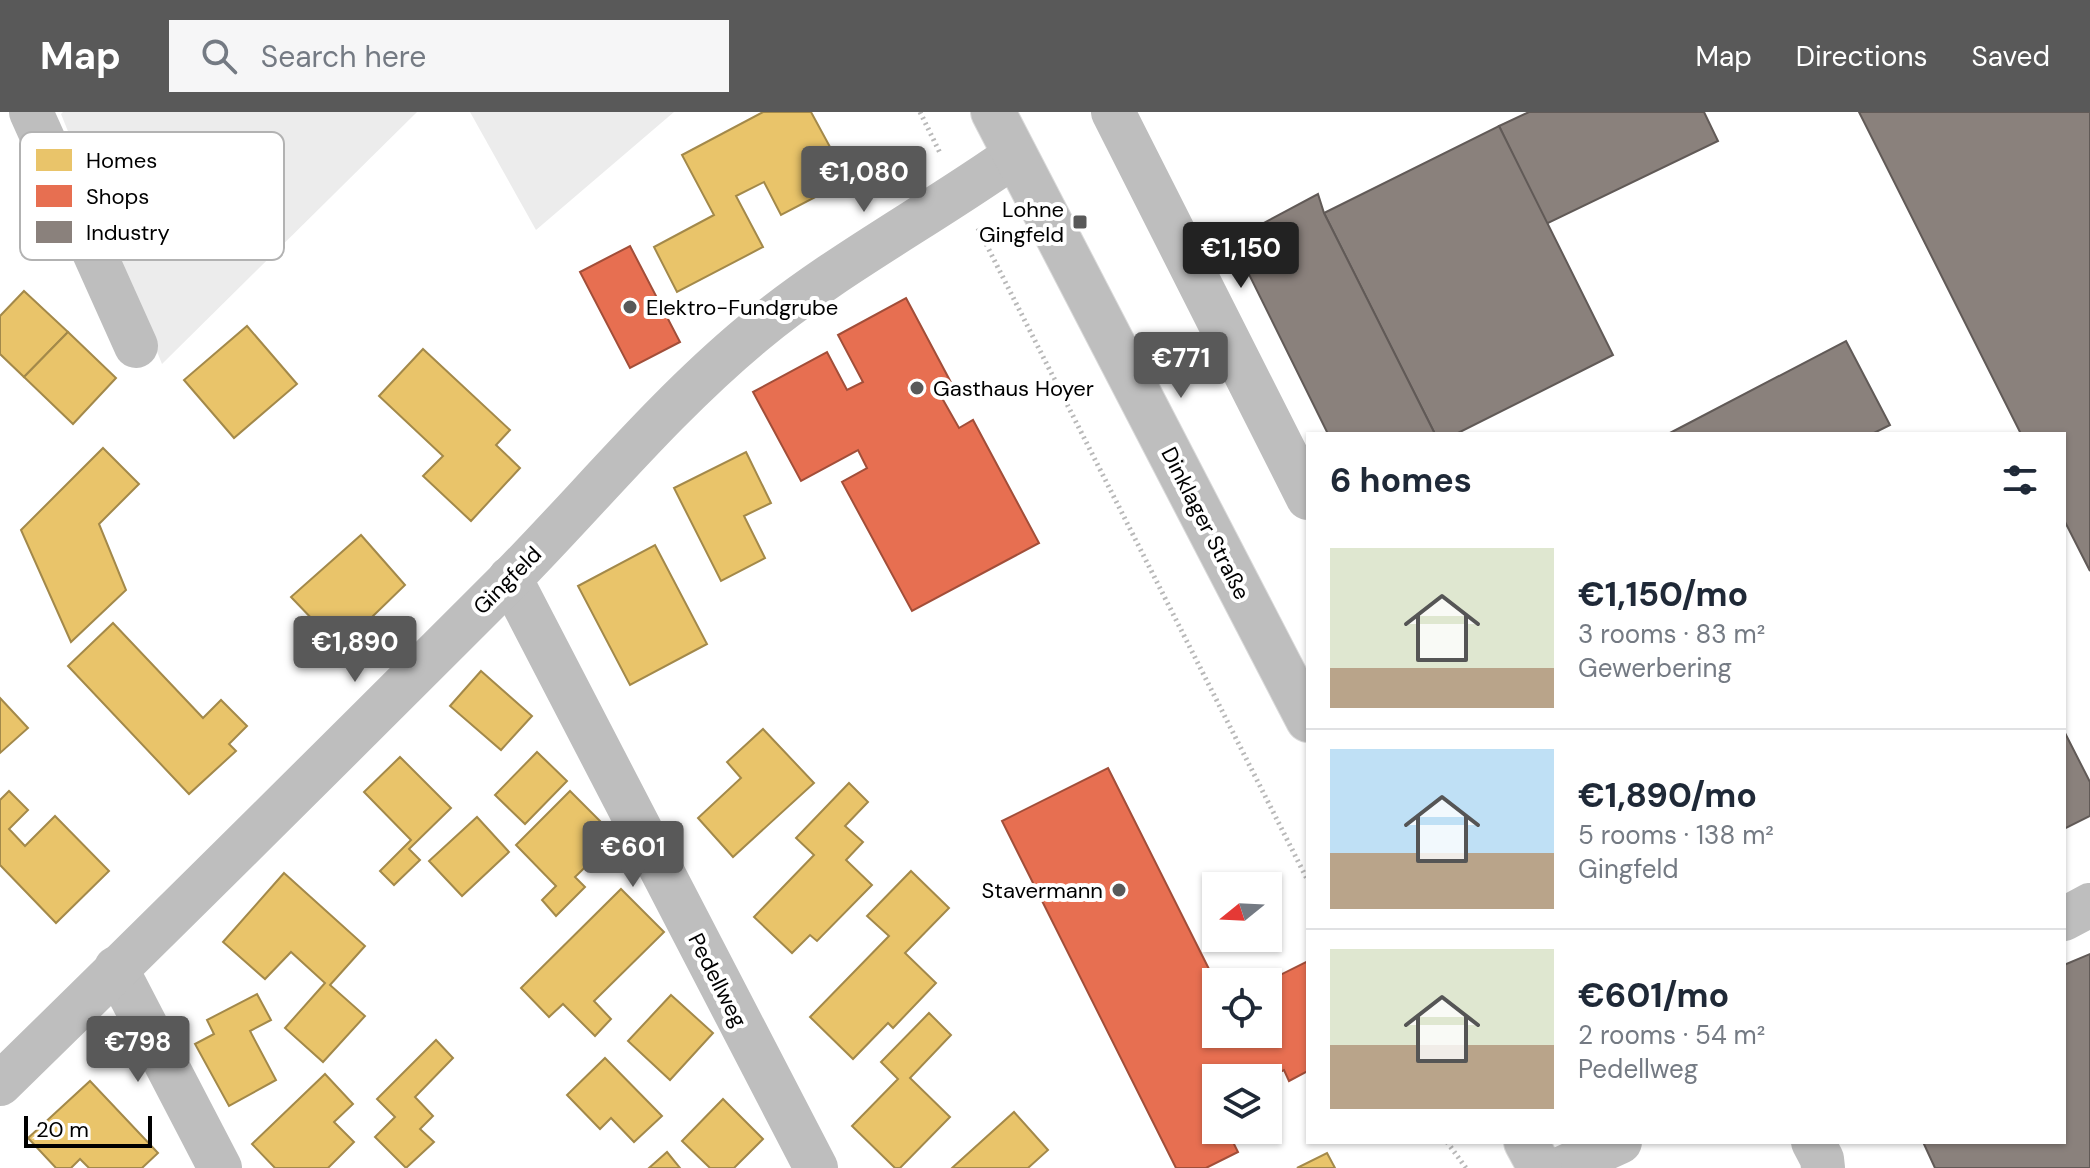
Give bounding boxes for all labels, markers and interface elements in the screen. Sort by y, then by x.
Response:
search box [169,20,729,92]
text: Map [40,31,121,81]
icon: search [197,34,241,78]
text: Search here [261,37,426,76]
text: Map [1695,38,1752,75]
text: Directions [1796,38,1928,75]
text: Saved [1972,38,2050,75]
legend [20,132,284,260]
text: Homes [86,146,157,175]
pin: €1,080 [799,146,929,214]
text: €1,080 [819,155,909,189]
text: Shops [86,182,149,211]
place label: Lohne Gingfeld [979,195,1064,249]
marker: Lohne Gingfeld [1071,213,1089,231]
text: Industry [86,218,170,247]
pin: €1,150 [1176,222,1306,290]
text: €1,150 [1201,231,1281,265]
place label: Elektro-Fundgrube [646,293,838,322]
marker: Elektro-Fundgrube [621,298,639,316]
pin: €771 [1134,332,1228,400]
text: €771 [1152,341,1210,375]
place label: Gasthaus Hoyer [933,374,1094,403]
marker: Gasthaus Hoyer [908,379,926,397]
street label: Dinklager Straße [1155,442,1257,604]
text: 6 homes [1330,458,1472,503]
icon: filters [1998,458,2042,502]
street label: Gingfeld [467,540,548,621]
text: €1,150/mo [1578,572,1748,617]
icon: home [1394,580,1490,676]
pin: €1,890 [290,616,420,684]
text: 3 rooms · 83 m² [1578,617,1765,651]
text: €1,890 [311,625,399,659]
text: Gewerbering [1578,651,1732,685]
text: €1,890/mo [1578,773,1757,818]
icon: home [1394,781,1490,877]
text: 5 rooms · 138 m² [1578,818,1774,852]
pin: €601 [586,821,680,889]
text: €601 [601,830,665,864]
text: Gingfeld [1578,852,1679,886]
north arrow [1202,872,1282,952]
map controls [1202,872,1282,1144]
place label: Stavermann [982,876,1103,905]
marker: Stavermann [1110,881,1128,899]
street label: Pedellweg [682,928,754,1032]
button: locate [1202,968,1282,1048]
text: €601/mo [1578,973,1729,1018]
icon: home [1394,981,1490,1077]
pin: €798 [91,1016,185,1084]
text: 2 rooms · 54 m² [1578,1018,1765,1052]
text: €798 [104,1025,172,1059]
text: Pedellweg [1578,1052,1698,1086]
button: layers [1202,1064,1282,1144]
scale bar [24,1112,152,1148]
text: 20 m [36,1115,89,1144]

